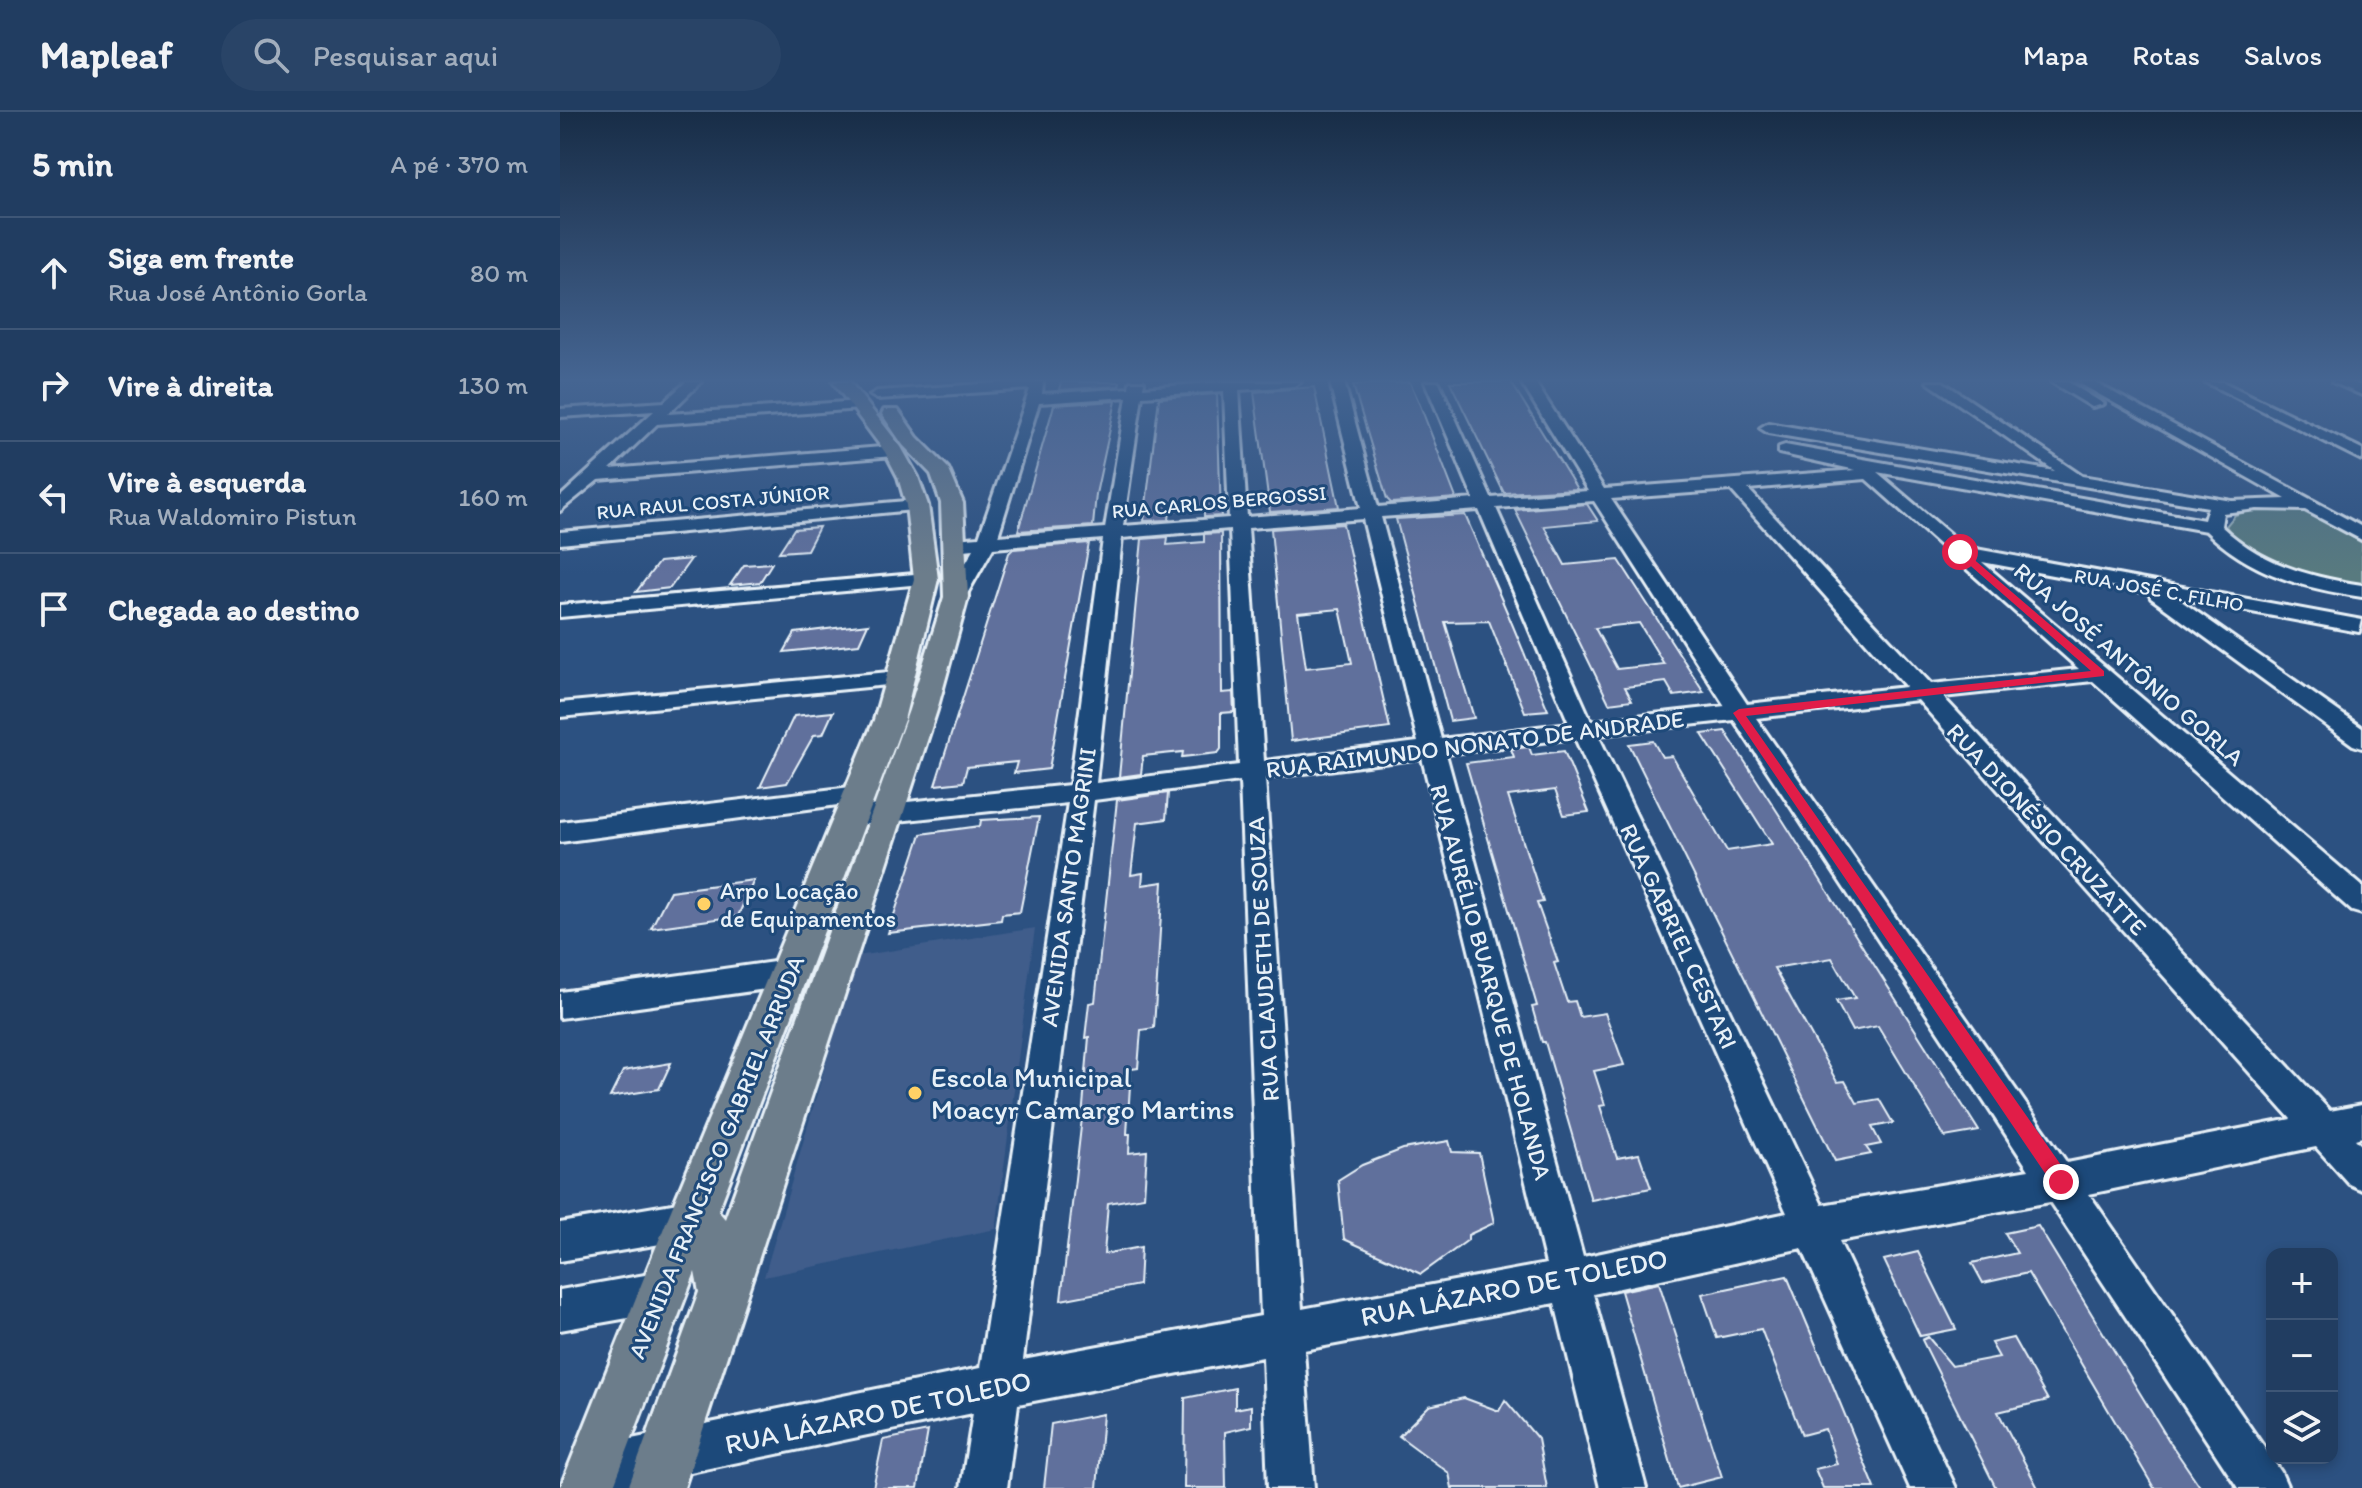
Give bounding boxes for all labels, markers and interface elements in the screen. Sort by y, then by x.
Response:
search box [221,19,781,91]
text: Mapleaf [40,32,173,78]
icon: search [249,33,293,77]
text: Pesquisar aqui [313,37,498,74]
text: Mapa [2023,38,2088,72]
text: Rotas [2132,38,2200,72]
text: Salvos [2244,38,2322,72]
text: 5 min [32,144,113,185]
text: A pé · 370 m [391,148,528,180]
text: Siga em frente [108,239,294,276]
icon: ahead [32,251,76,295]
text: 80 m [470,257,528,289]
text: Rua José Antônio Gorla [108,276,368,308]
icon: right [32,363,76,407]
text: Vire à direita [108,367,273,404]
text: 130 m [458,369,528,401]
text: Vire à esquerda [108,463,306,500]
icon: left [32,475,76,519]
street label: RUA RAUL COSTA JÚNIOR [596,480,830,524]
text: 160 m [458,481,528,513]
street label: RUA CARLOS BERGOSSI [1111,481,1327,523]
text: Rua Waldomiro Pistun [108,500,357,532]
route start [1942,534,1978,570]
street label: RUA JOSÉ ANTÔNIO GORLA [2008,556,2250,772]
street label: RUA JOSÉ C. FILHO [2072,563,2246,617]
icon: arrive [32,587,76,631]
text: Chegada ao destino [108,591,360,628]
street label: RUA RAIMUNDO NONATO DE ANDRADE [1264,704,1686,784]
street label: RUA DIONÉSIO CRUZATTE [1941,717,2153,941]
street label: AVENIDA SANTO MAGRINI [1034,745,1102,1029]
street label: RUA AURÉLIO BUARQUE DE HOLANDA [1424,781,1558,1183]
street label: RUA CLAUDETH DE SOUZA [1241,816,1285,1102]
street label: RUA GABRIEL CESTARI [1614,819,1744,1053]
place label: Arpo Locação de Equipamentos [720,876,896,933]
marker: Arpo Locação de Equipamentos [695,895,713,913]
street label: AVENIDA FRANCISCO GABRIEL ARRUDA [622,951,810,1363]
place label: Escola Municipal Moacyr Camargo Martins [931,1060,1235,1126]
marker: Escola Municipal Moacyr Camargo Martins [906,1084,924,1102]
route end [2043,1164,2079,1200]
street label: RUA LÁZARO DE TOLEDO [1357,1241,1671,1333]
map controls [2266,1248,2338,1464]
button: + [2266,1248,2338,1320]
button: − [2266,1320,2338,1392]
street label: RUA LÁZARO DE TOLEDO [722,1363,1034,1461]
button: layers [2266,1392,2338,1464]

